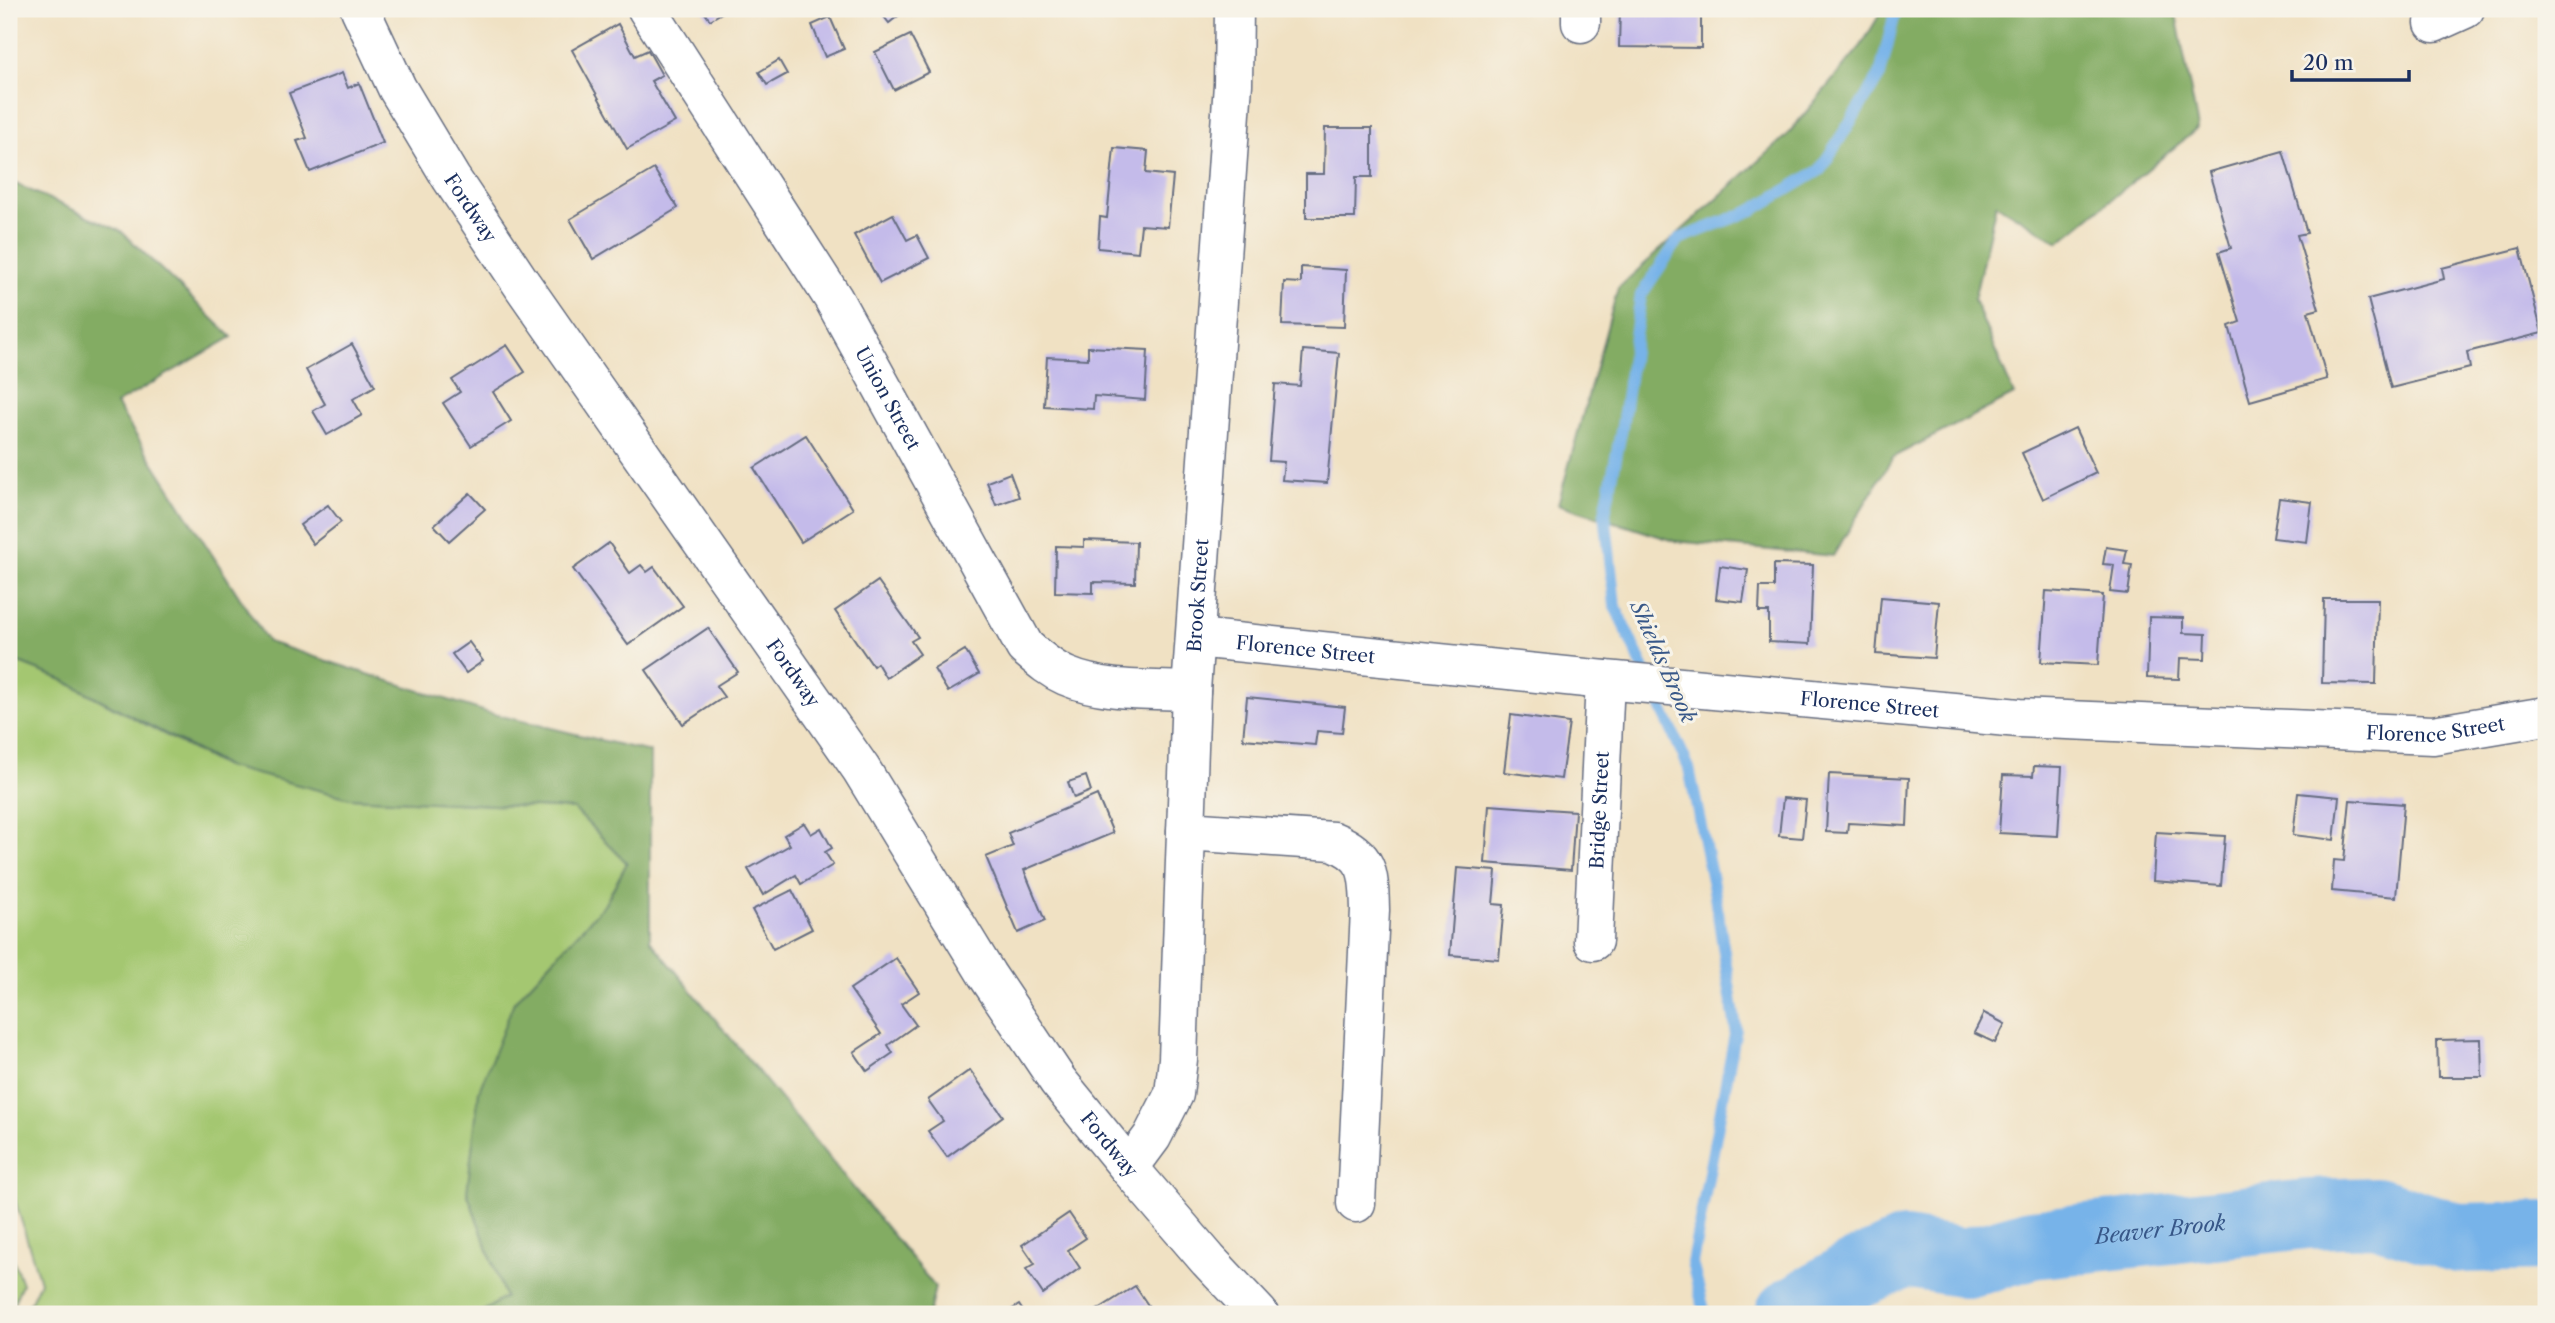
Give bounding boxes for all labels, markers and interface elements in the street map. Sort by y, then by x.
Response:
scale bar [2292,38,2410,82]
text: 20 m [2303,50,2354,75]
street label: Fordway [439,169,502,247]
street label: Union Street [850,343,925,454]
street label: Brook Street [1183,538,1214,653]
water label: Shields Brook [1625,595,1701,726]
street label: Florence Street [1235,631,1376,668]
street label: Fordway [762,635,825,712]
street label: Florence Street [1799,687,1940,723]
street label: Florence Street [2366,712,2507,747]
street label: Bridge Street [1585,750,1614,870]
street label: Fordway [1076,1107,1143,1182]
water label: Beaver Brook [2092,1210,2227,1249]

